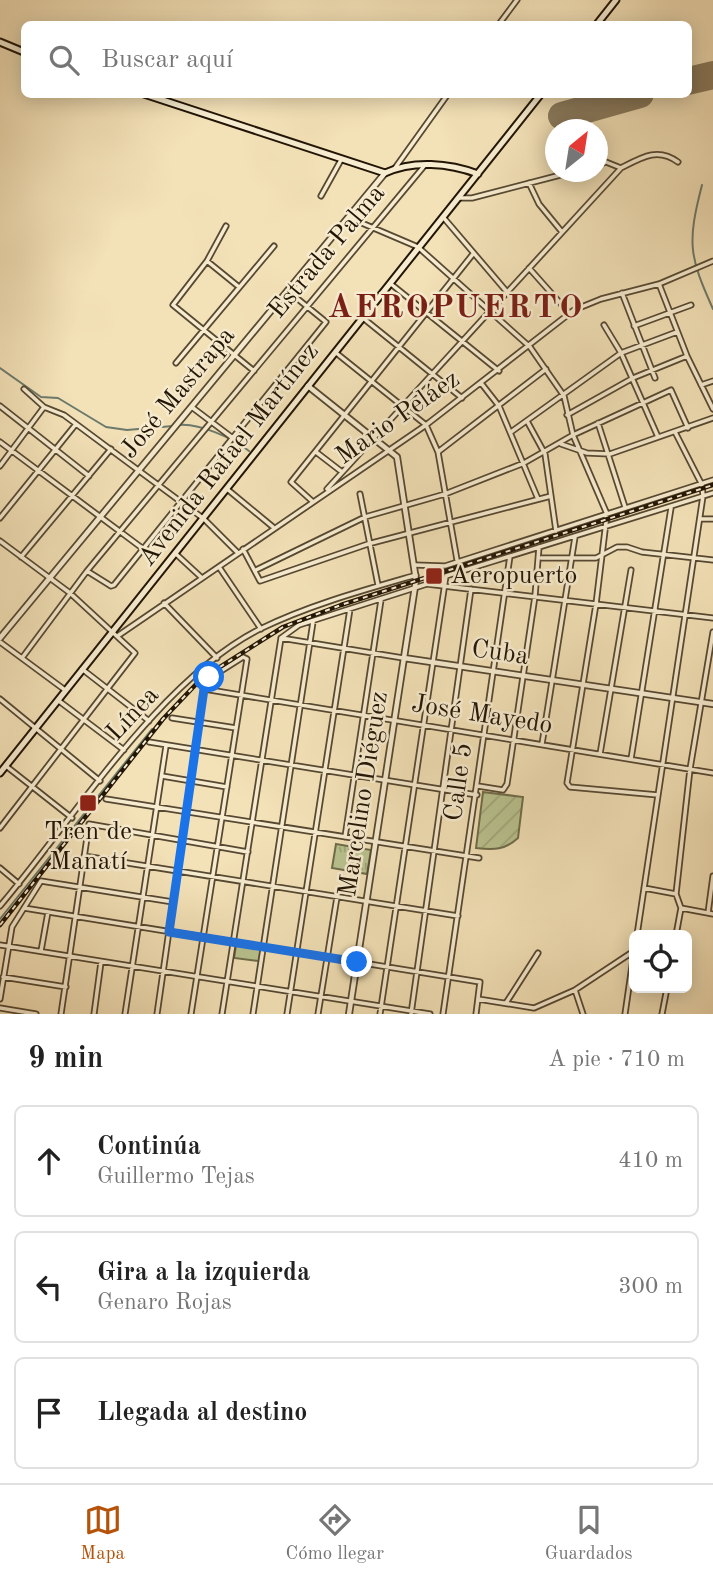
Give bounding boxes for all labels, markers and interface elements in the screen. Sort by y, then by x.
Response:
search box [21,21,692,98]
icon: search [45,41,83,79]
text: Buscar aquí [101,47,233,73]
north arrow [545,119,608,182]
street label: Estrada Palma [264,180,390,324]
district label: AEROPUERTO [328,292,584,325]
street label: José Mastrapa [116,322,240,464]
street label: Avenida Rafael Martínez [134,338,324,572]
street label: Mario Peláez [332,366,464,470]
place label: Aeropuerto [450,563,577,589]
marker: Aeropuerto [424,566,444,586]
street label: Cuba [470,636,530,670]
route start [193,661,224,692]
street label: Línea [102,682,164,746]
street label: Marcelino Diéguez [335,690,393,898]
street label: José Mayedo [410,691,554,739]
street label: Calle 5 [441,741,477,823]
marker: Tren de Manatí [78,793,98,813]
place label: Tren de Manatí [44,819,132,875]
map controls [629,930,692,993]
button: locate [629,930,692,993]
route end [341,946,372,977]
text: 9 min [28,1044,103,1074]
text: A pie · 710 m [548,1048,685,1071]
text: Continúa [97,1134,201,1160]
icon: ahead [30,1142,68,1180]
text: 410 m [618,1149,683,1172]
text: Guillermo Tejas [97,1165,255,1188]
text: Gira a la izquierda [97,1260,310,1286]
icon: left [30,1268,68,1306]
text: 300 m [618,1275,683,1298]
text: Genaro Rojas [97,1291,232,1314]
icon: arrive [30,1394,68,1432]
text: Llegada al destino [97,1400,307,1426]
tab: Mapa [80,1501,125,1566]
tab: Cómo llegar [286,1501,384,1566]
tab: Guardados [545,1501,633,1566]

